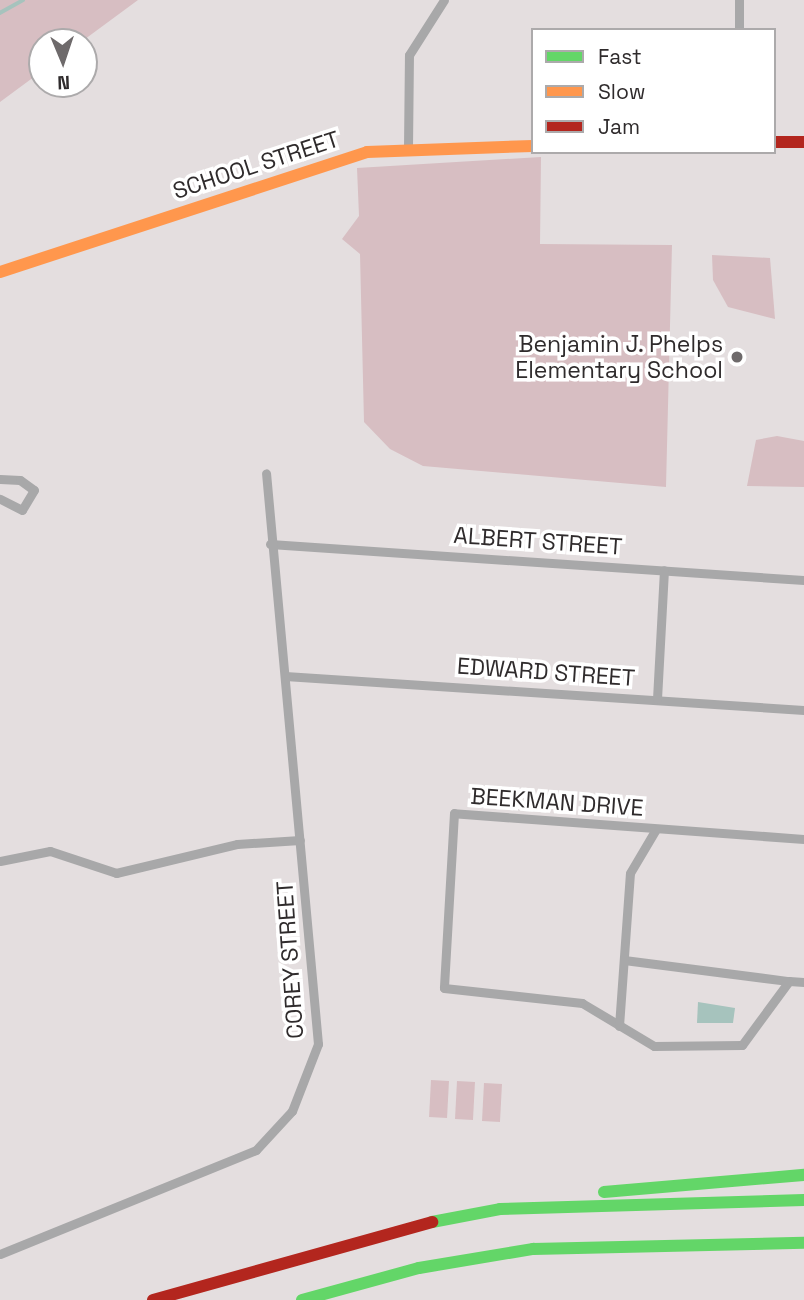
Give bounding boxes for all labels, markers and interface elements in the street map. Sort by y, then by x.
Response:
north arrow [28,28,98,98]
legend [531,28,776,154]
text: Fast [598,43,642,70]
text: N [57,70,70,95]
text: Slow [598,78,646,105]
text: Jam [598,113,640,140]
street label: SCHOOL STREET [169,125,343,205]
place label: Benjamin J. Phelps Elementary School [515,330,723,384]
marker: Benjamin J. Phelps Elementary School [729,349,745,365]
street label: ALBERT STREET [452,521,624,561]
street label: EDWARD STREET [456,652,636,692]
street label: BEEKMAN DRIVE [470,782,644,822]
street label: COREY STREET [271,880,309,1040]

